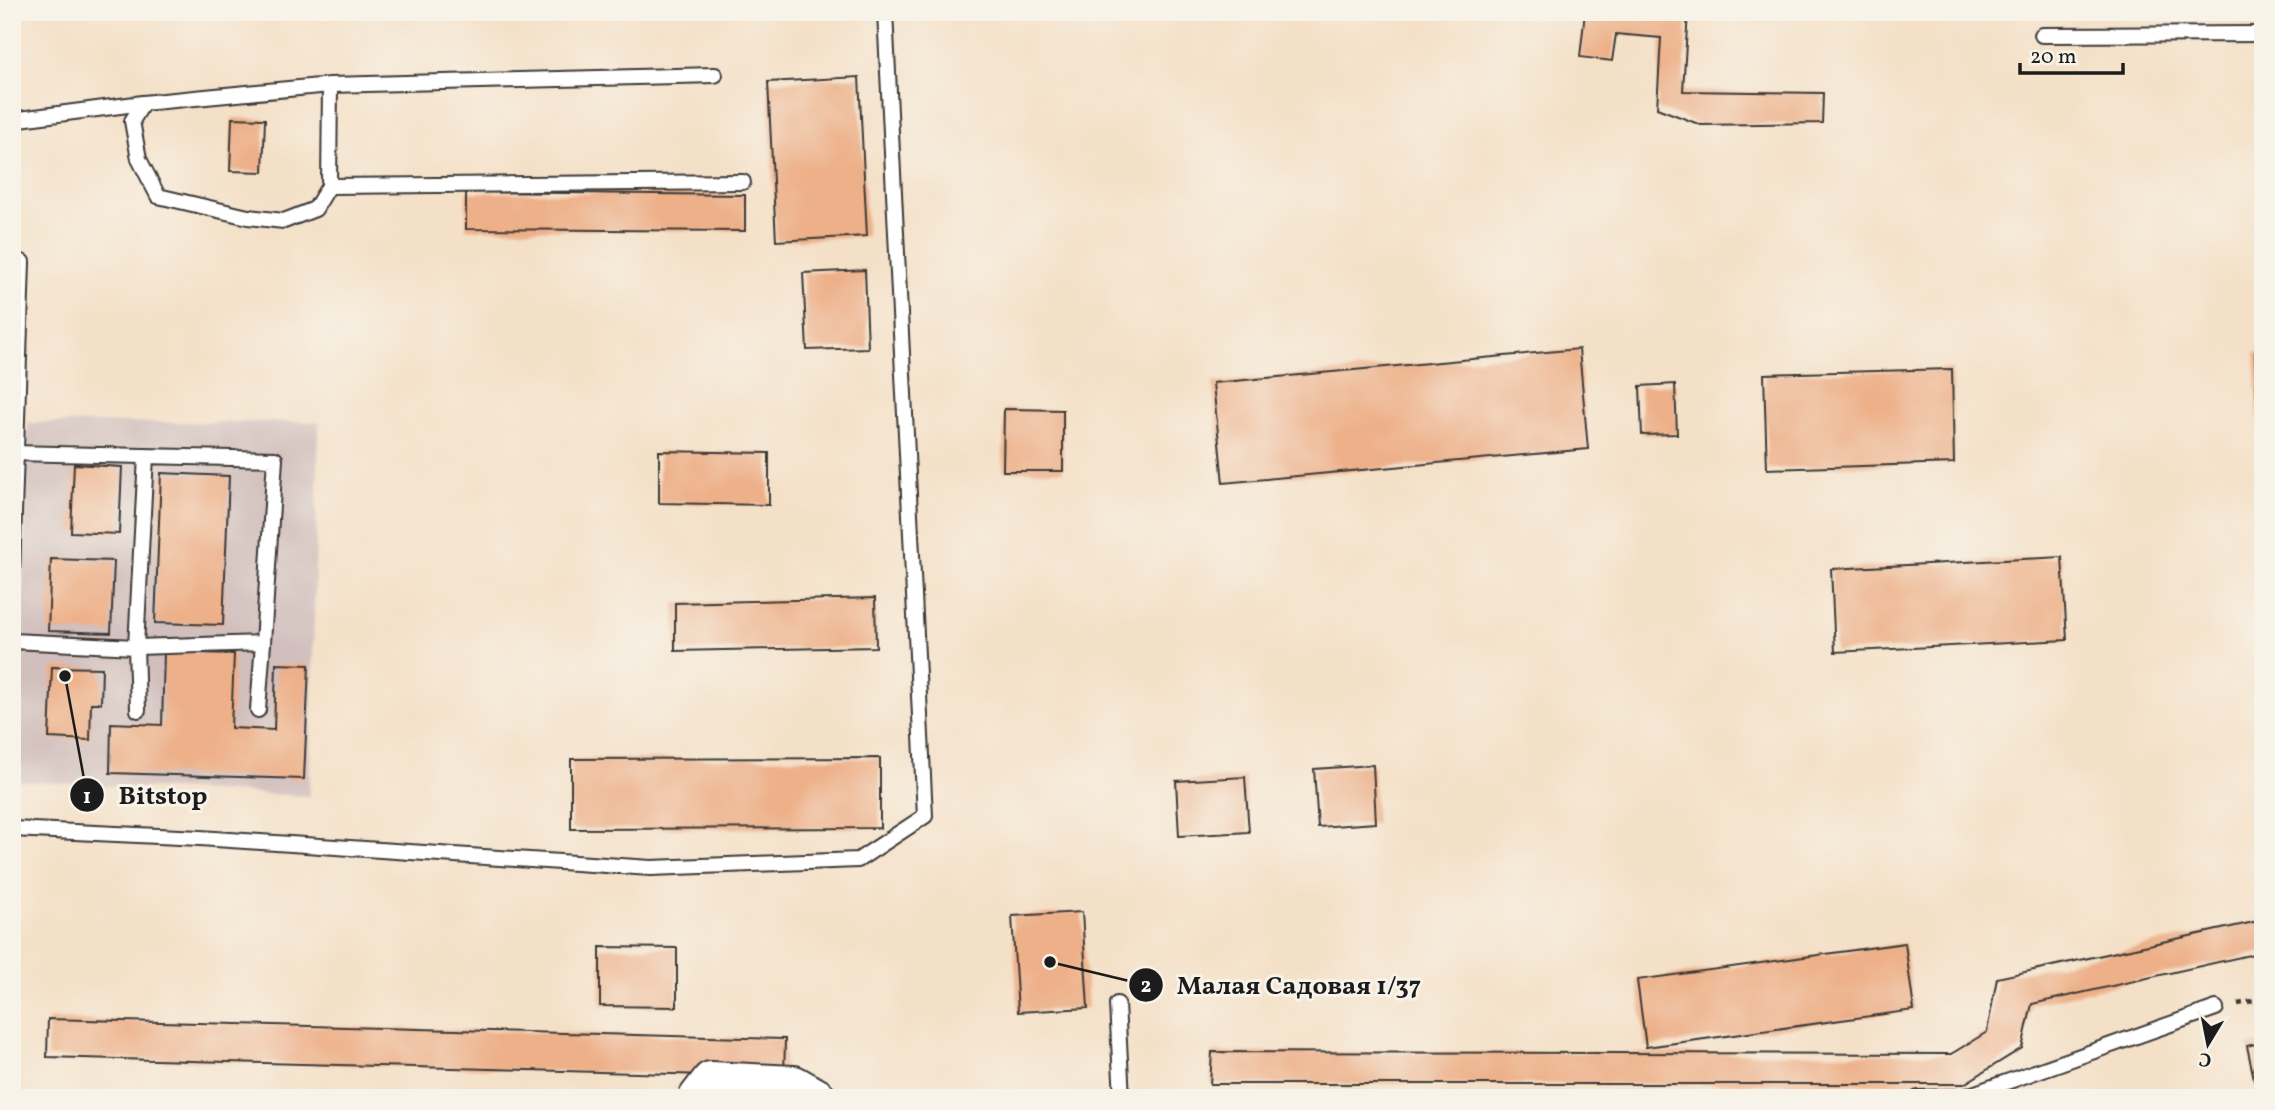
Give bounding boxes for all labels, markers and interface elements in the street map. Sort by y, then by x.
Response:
scale bar [2020,32,2123,76]
text: 20 m [2030,43,2076,72]
callout: Bitstop [70,772,222,819]
text: Bitstop [119,779,207,815]
text: 1 [83,783,91,812]
callout: Малая Садовая 1/37 [1128,961,1436,1008]
text: Малая Садовая 1/37 [1177,969,1421,1005]
text: 2 [1141,972,1151,1001]
north arrow [2174,1009,2244,1078]
text: С [2197,1045,2214,1073]

